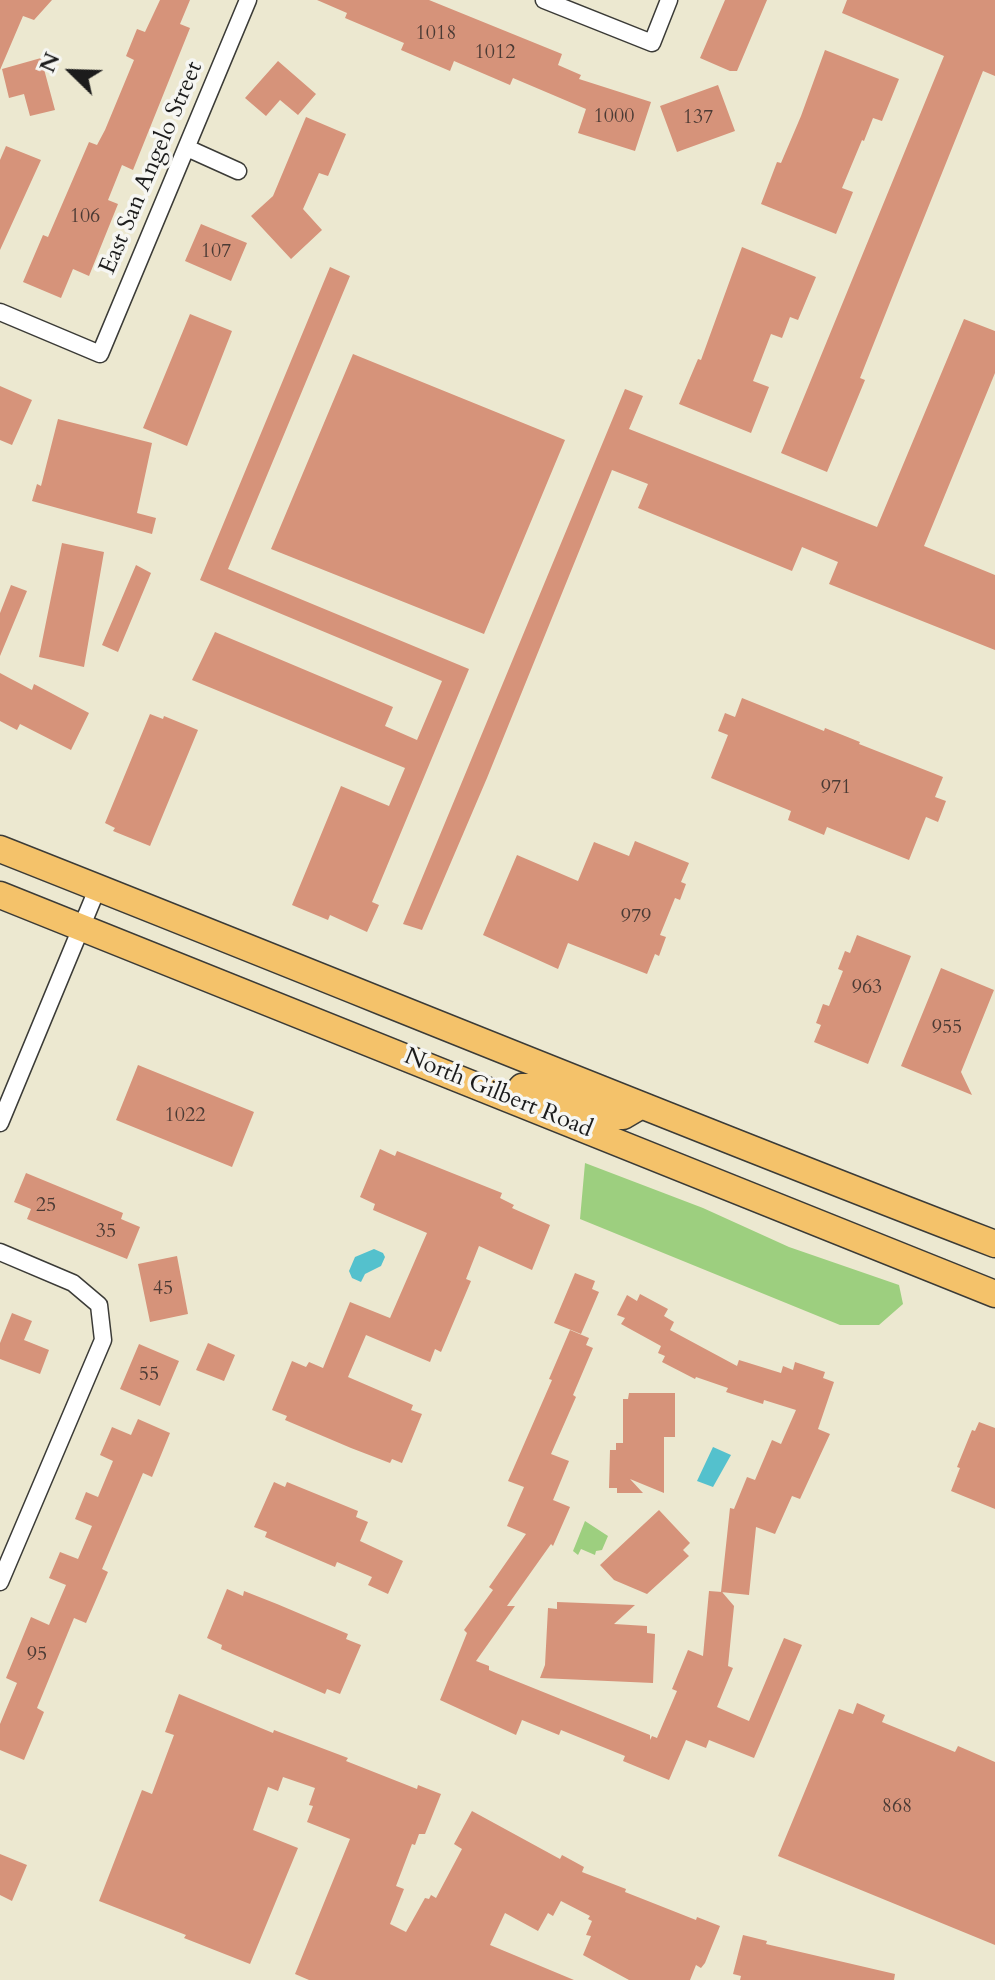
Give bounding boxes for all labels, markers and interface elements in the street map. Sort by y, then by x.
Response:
house number: 1018 [416,22,456,46]
north arrow [32,32,112,112]
house number: 1012 [475,41,515,65]
text: N [32,48,67,77]
street label: East San Angelo Street [94,57,210,279]
house number: 1000 [594,105,634,129]
house number: 137 [683,106,713,130]
house number: 106 [70,205,100,229]
house number: 107 [201,240,231,264]
house number: 971 [821,776,851,800]
house number: 979 [621,905,651,929]
house number: 963 [852,976,882,1000]
house number: 955 [932,1016,962,1040]
street label: North Gilbert Road [400,1043,596,1145]
house number: 1022 [165,1104,205,1128]
house number: 25 [36,1194,56,1218]
house number: 35 [96,1220,116,1244]
house number: 45 [153,1277,173,1301]
house number: 55 [139,1363,159,1387]
house number: 95 [27,1643,47,1667]
house number: 868 [882,1795,912,1819]

